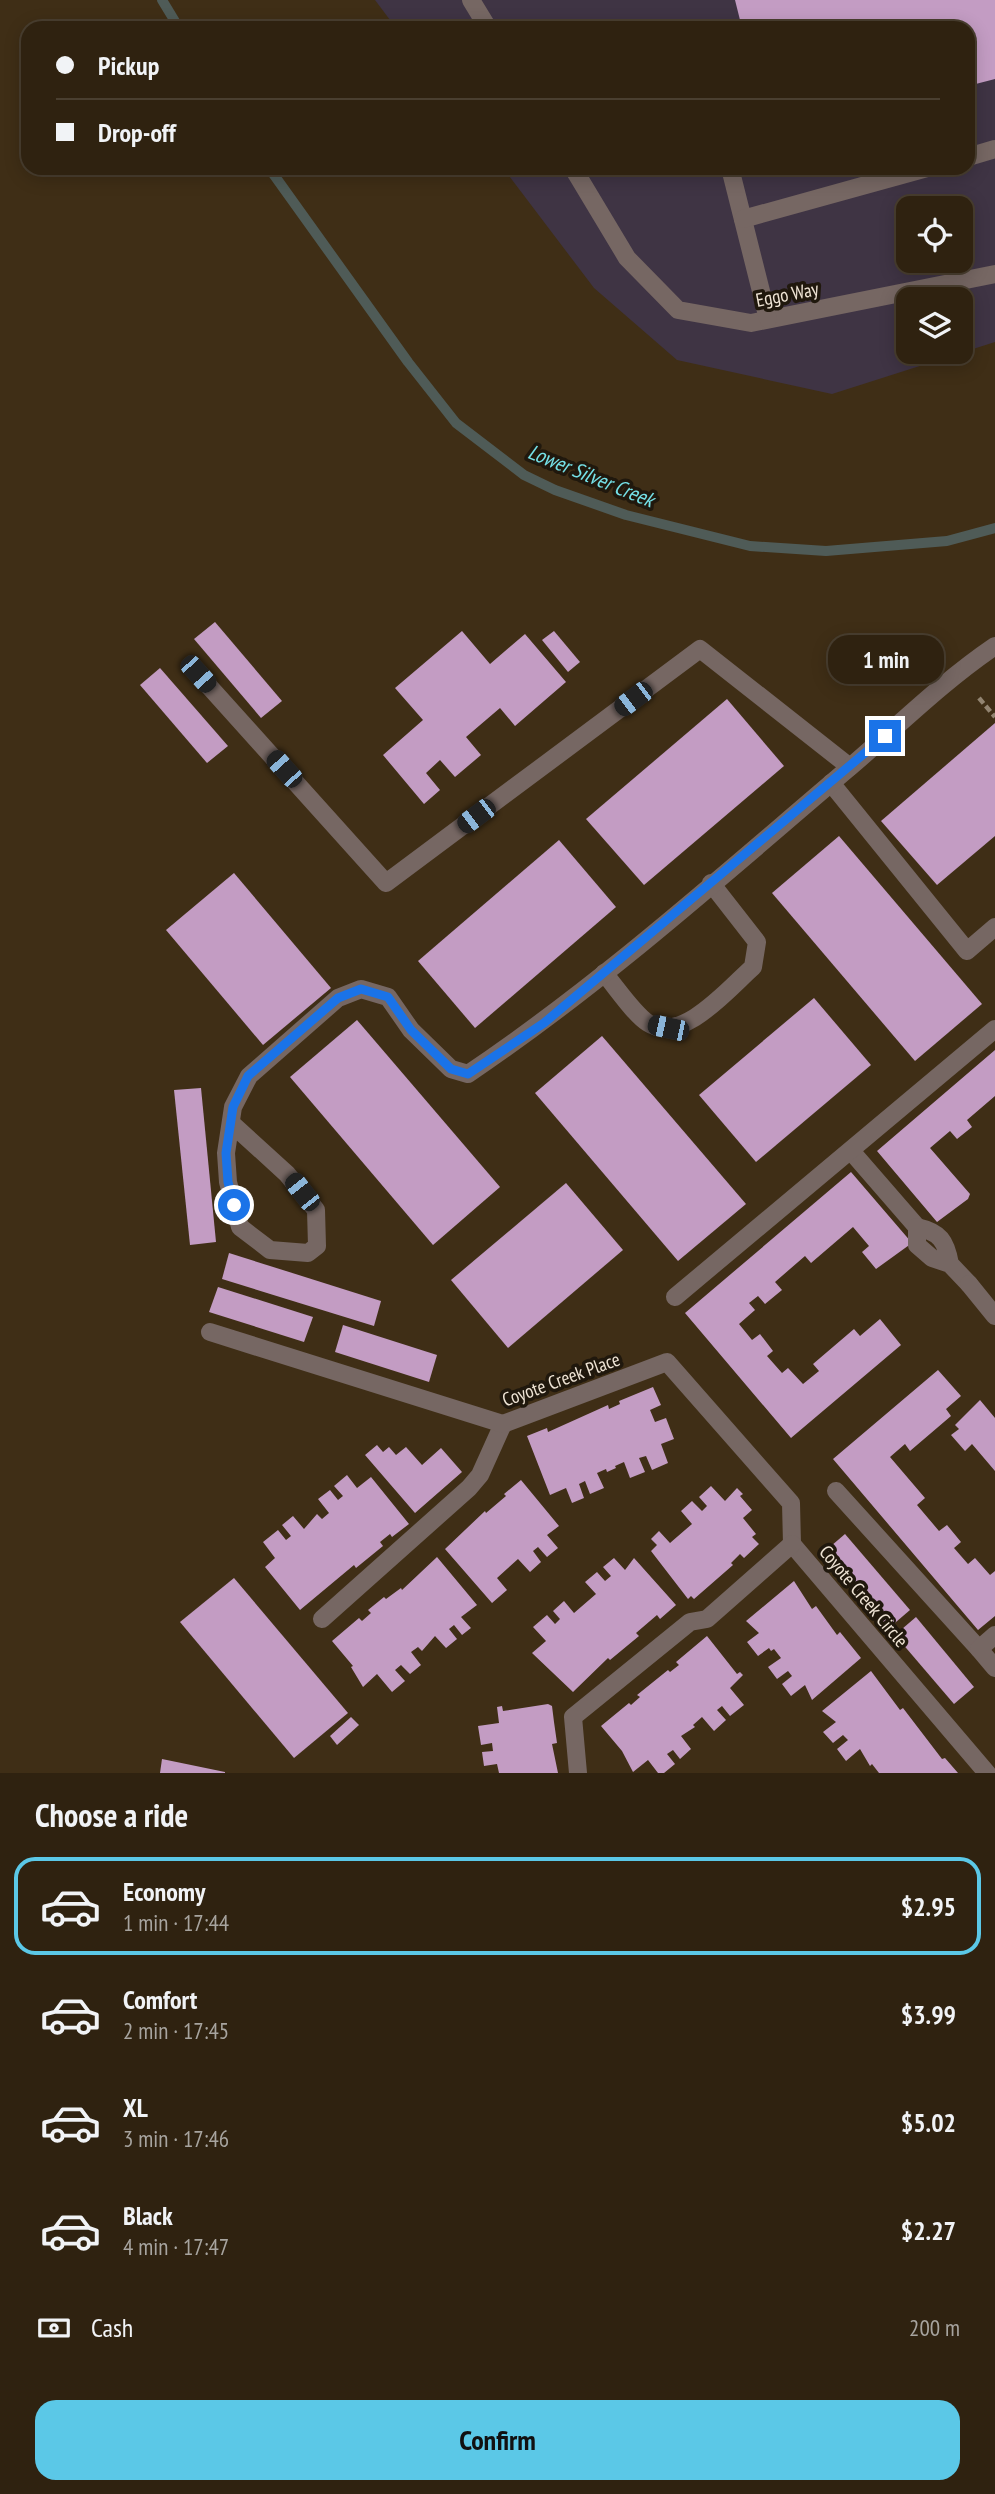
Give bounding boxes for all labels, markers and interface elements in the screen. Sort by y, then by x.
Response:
text: Pickup [98,49,159,82]
text: Drop-off [98,116,176,149]
map controls [896,196,973,364]
button: locate [896,196,973,273]
street label: Eggo Way [754,276,821,312]
button: layers [896,287,973,364]
water label: Lower Silver Creek [524,438,661,514]
callout: 1 min [827,634,943,684]
text: 1 min [863,645,909,674]
car [177,651,220,697]
car [610,678,657,720]
route end [869,720,901,752]
car [263,746,306,792]
car [453,795,500,837]
car [646,1013,691,1043]
car [281,1169,324,1215]
route start [218,1189,250,1221]
street label: Coyote Creek Place [499,1347,623,1411]
street label: Coyote Creek Circle [814,1540,914,1652]
text: Choose a ride [35,1794,188,1836]
icon: car [39,1875,102,1938]
text: Economy [123,1875,205,1908]
text: $2.95 [901,1890,956,1923]
text: 1 min · 17:44 [123,1908,229,1937]
icon: car [39,1983,102,2046]
text: Comfort [123,1983,197,2016]
text: $3.99 [901,1998,956,2031]
text: 2 min · 17:45 [123,2016,229,2045]
icon: car [39,2091,102,2154]
text: XL [123,2091,148,2124]
text: $5.02 [901,2106,956,2139]
text: 3 min · 17:46 [123,2124,229,2153]
icon: car [39,2199,102,2262]
text: Black [123,2199,173,2232]
text: $2.27 [901,2214,956,2247]
text: 4 min · 17:47 [123,2232,229,2261]
icon: cash [35,2309,73,2347]
text: Cash [91,2311,133,2344]
text: 200 m [909,2313,960,2342]
button: Confirm [35,2400,960,2480]

